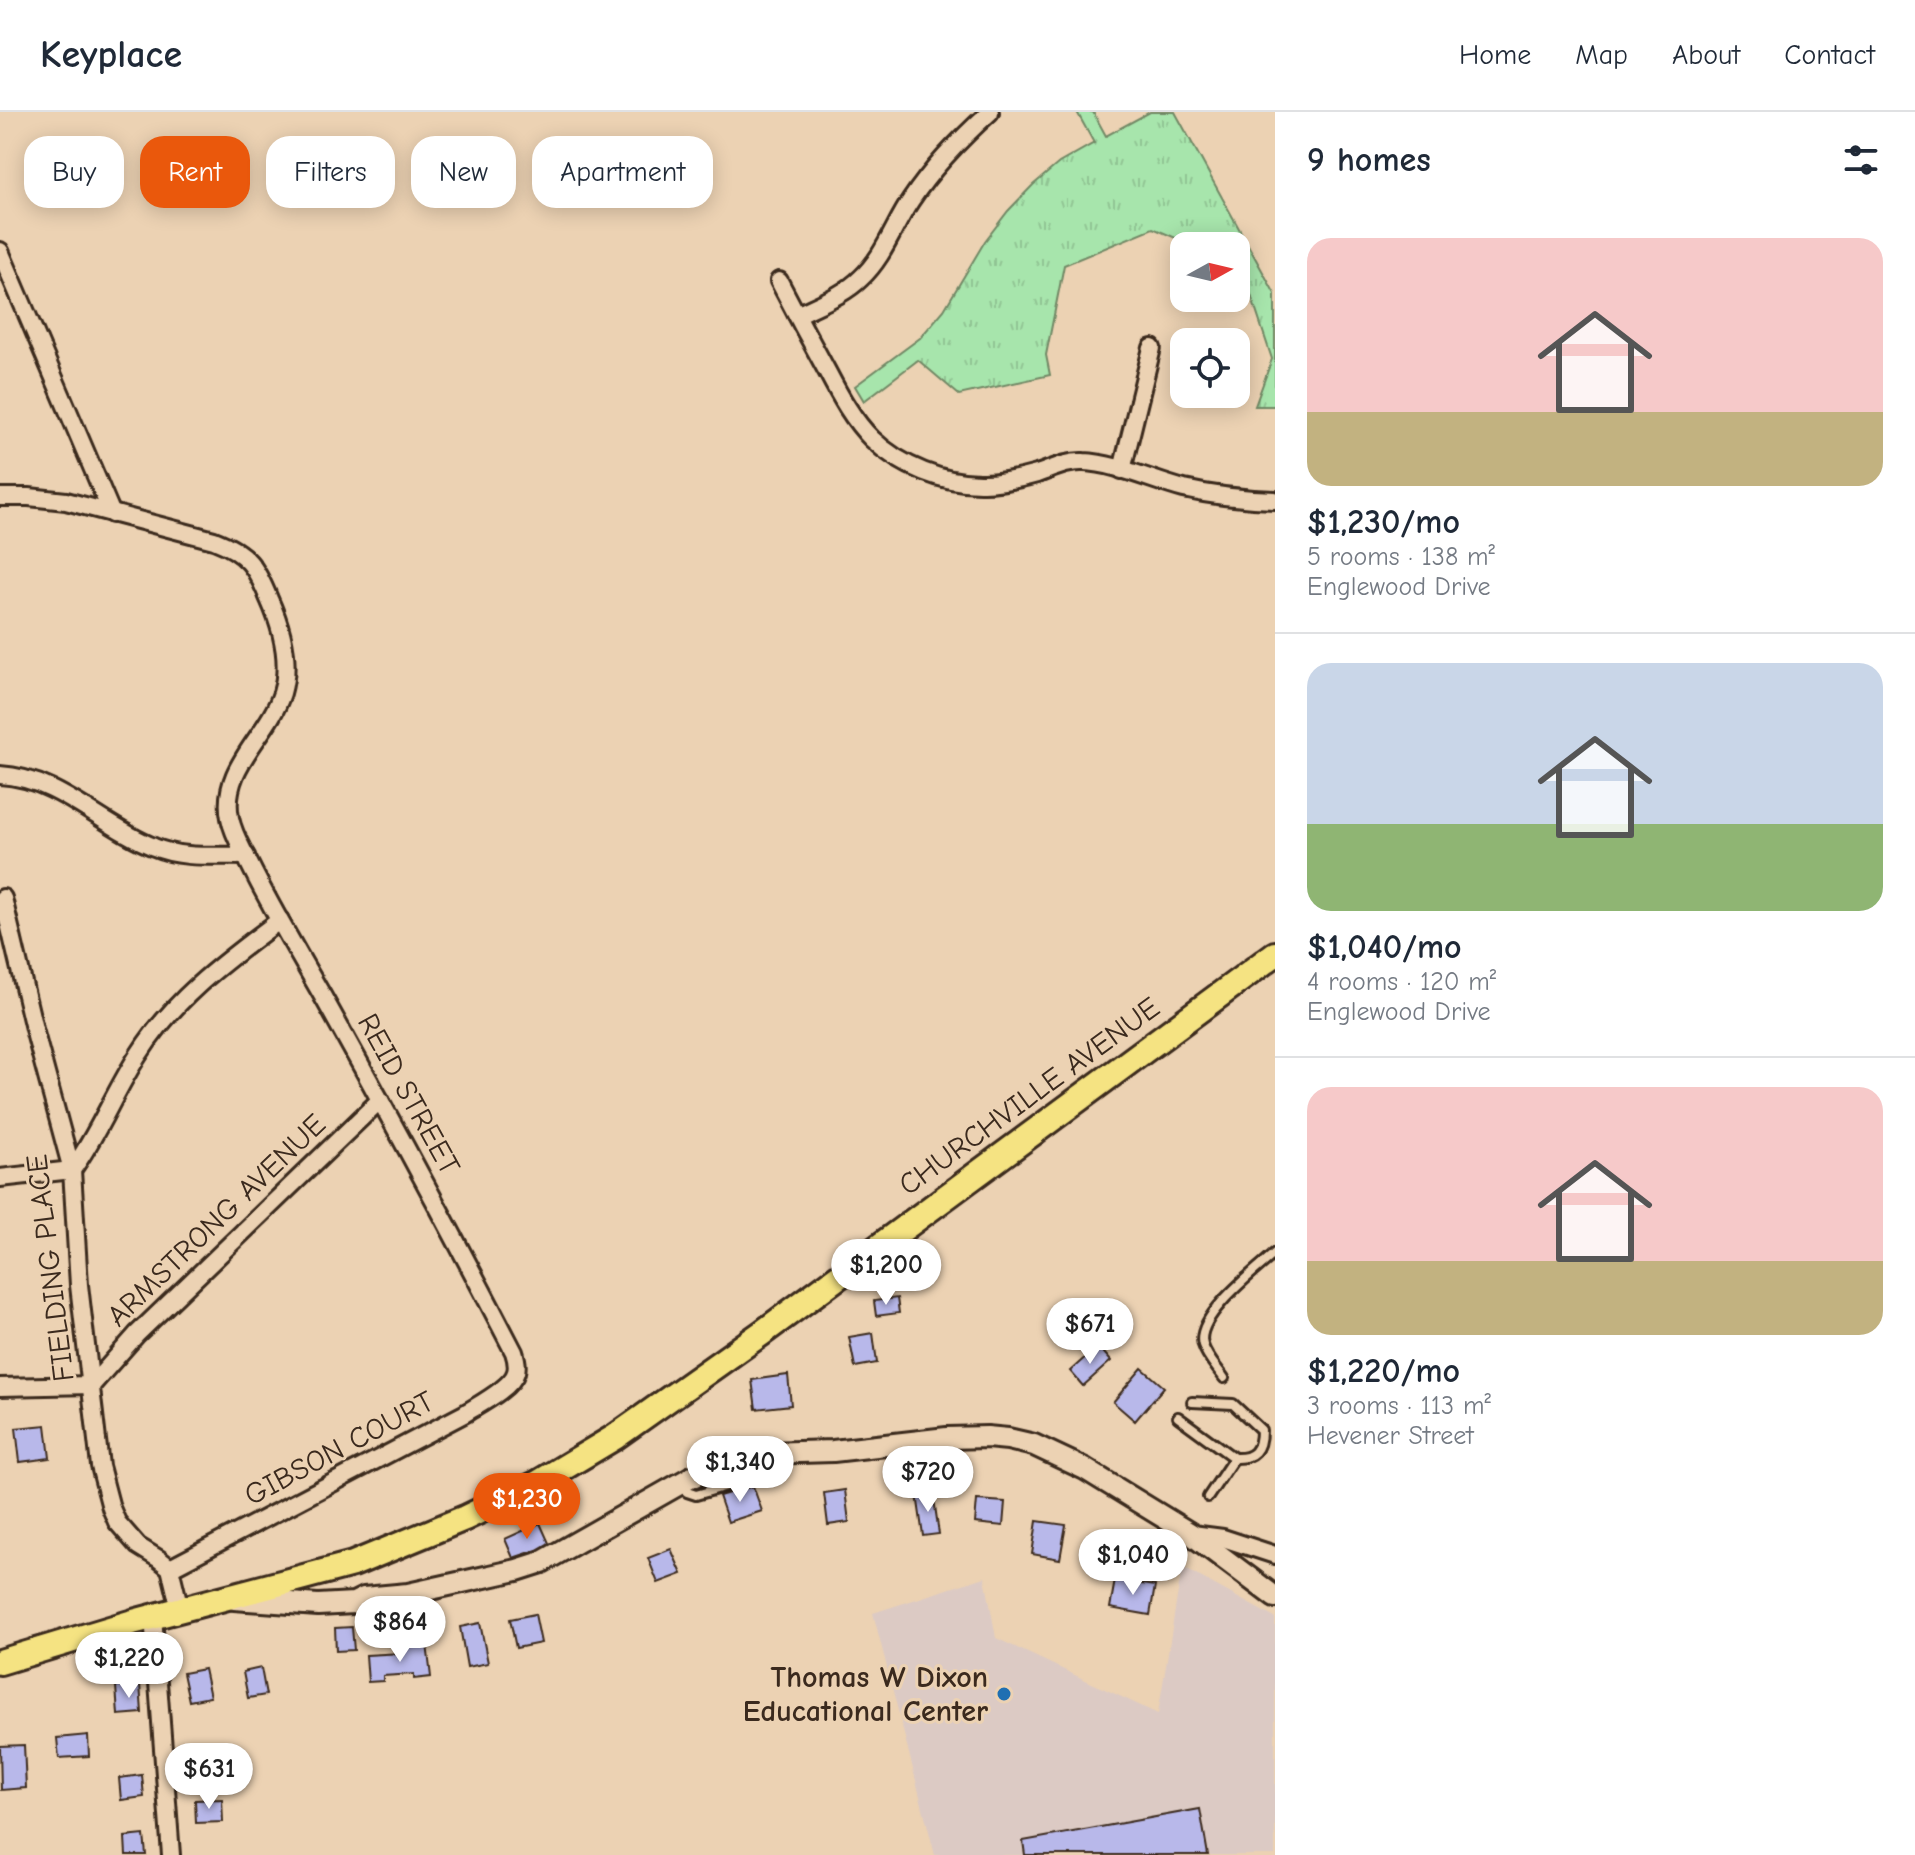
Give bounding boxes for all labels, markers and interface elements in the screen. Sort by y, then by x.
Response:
text: Keyplace [40,33,182,77]
text: Home [1459,39,1531,71]
text: Map [1575,39,1628,71]
text: About [1672,39,1740,71]
text: Contact [1784,39,1875,71]
chip: Buy [24,136,124,208]
chip: Rent [140,136,250,208]
chip: Filters [266,136,395,208]
chip: New [411,136,516,208]
chip: Apartment [532,136,713,208]
icon: filters [1839,138,1883,182]
text: 9 homes [1307,140,1431,180]
north arrow [1170,232,1250,312]
map controls [1170,232,1250,408]
icon: home [1523,290,1667,434]
button: locate [1170,328,1250,408]
text: $1,230/mo [1307,502,1460,542]
text: 5 rooms · 138 m² [1307,542,1495,572]
text: Englewood Drive [1307,572,1491,602]
icon: home [1523,715,1667,859]
text: $1,040/mo [1307,927,1462,967]
text: 4 rooms · 120 m² [1307,967,1496,997]
street label: CHURCHVILLE AVENUE [892,990,1166,1203]
text: Englewood Drive [1307,997,1491,1027]
street label: REID STREET [350,1008,467,1181]
street label: ARMSTRONG AVENUE [100,1107,333,1334]
icon: home [1523,1139,1667,1283]
street label: FIELDING PLACE [19,1152,82,1384]
pin: $1,200 [821,1239,951,1307]
text: $1,200 [849,1250,923,1280]
pin: $671 [1043,1298,1137,1366]
text: $671 [1064,1309,1116,1339]
text: $1,220/mo [1307,1351,1460,1391]
street label: GIBSON COURT [239,1384,440,1513]
text: 3 rooms · 113 m² [1307,1391,1491,1421]
text: Hevener Street [1307,1421,1474,1451]
pin: $1,340 [675,1436,805,1504]
pin: $720 [881,1446,975,1514]
text: $1,340 [705,1447,775,1477]
text: $720 [900,1457,956,1487]
pin: $1,230 [462,1473,592,1541]
text: $1,230 [491,1484,563,1514]
pin: $1,040 [1068,1529,1198,1597]
text: $1,040 [1097,1540,1169,1570]
pin: $864 [353,1596,447,1664]
text: $864 [373,1607,427,1637]
pin: $1,220 [64,1632,194,1700]
text: $1,220 [93,1643,165,1673]
place label: Thomas W Dixon Educational Center [743,1660,988,1729]
marker: Thomas W Dixon Educational Center [995,1685,1013,1703]
pin: $631 [162,1743,256,1811]
text: $631 [183,1754,235,1784]

